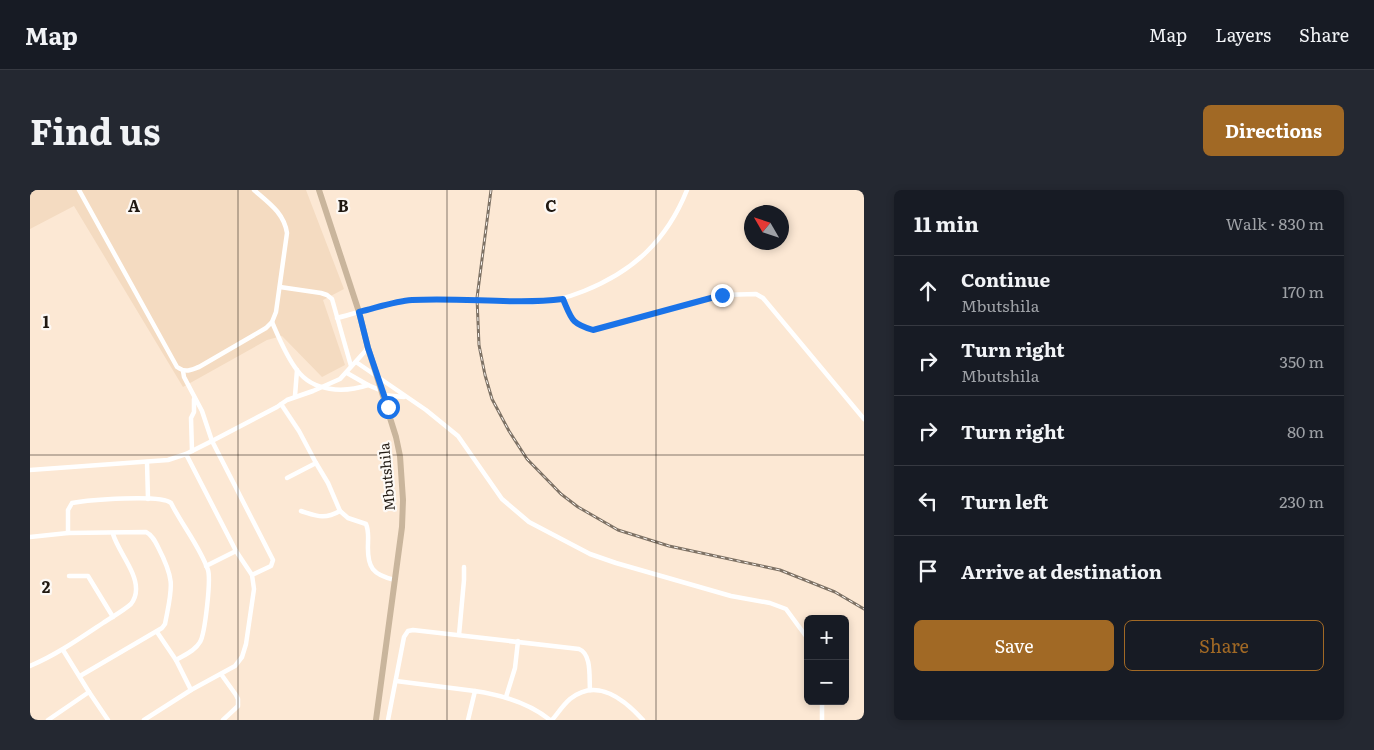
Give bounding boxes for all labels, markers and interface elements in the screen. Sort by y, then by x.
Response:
text: Map [25,17,78,52]
text: Map [1149,21,1187,48]
text: Layers [1215,21,1271,48]
text: Share [1299,21,1349,48]
text: Find us [30,104,160,156]
button: Directions [1203,105,1344,156]
text: A [128,193,140,217]
text: B [337,193,349,217]
text: C [545,193,557,217]
north arrow [744,205,789,250]
text: 11 min [914,207,979,238]
text: Walk · 830 m [1226,211,1324,235]
text: Continue [961,265,1050,293]
icon: ahead [914,277,942,305]
text: 170 m [1282,279,1324,303]
route end [711,284,734,307]
text: Mbutshila [961,293,1039,317]
text: 1 [43,309,50,333]
text: Turn right [961,335,1065,363]
icon: right [914,347,942,375]
text: 350 m [1279,349,1324,373]
text: Mbutshila [961,363,1039,387]
route start [377,396,400,419]
icon: right [914,417,942,445]
text: Turn right [961,417,1065,445]
text: 80 m [1287,419,1324,443]
street label: Mbutshila [373,442,399,512]
icon: left [914,487,942,515]
text: Turn left [961,487,1048,515]
text: 230 m [1279,489,1324,513]
icon: arrive [914,557,942,585]
text: Arrive at destination [961,557,1162,585]
text: 2 [42,574,51,598]
map controls [804,615,849,705]
button: + [804,615,849,660]
button: Save [914,620,1114,671]
button: Share [1124,620,1324,671]
button: − [804,660,849,705]

